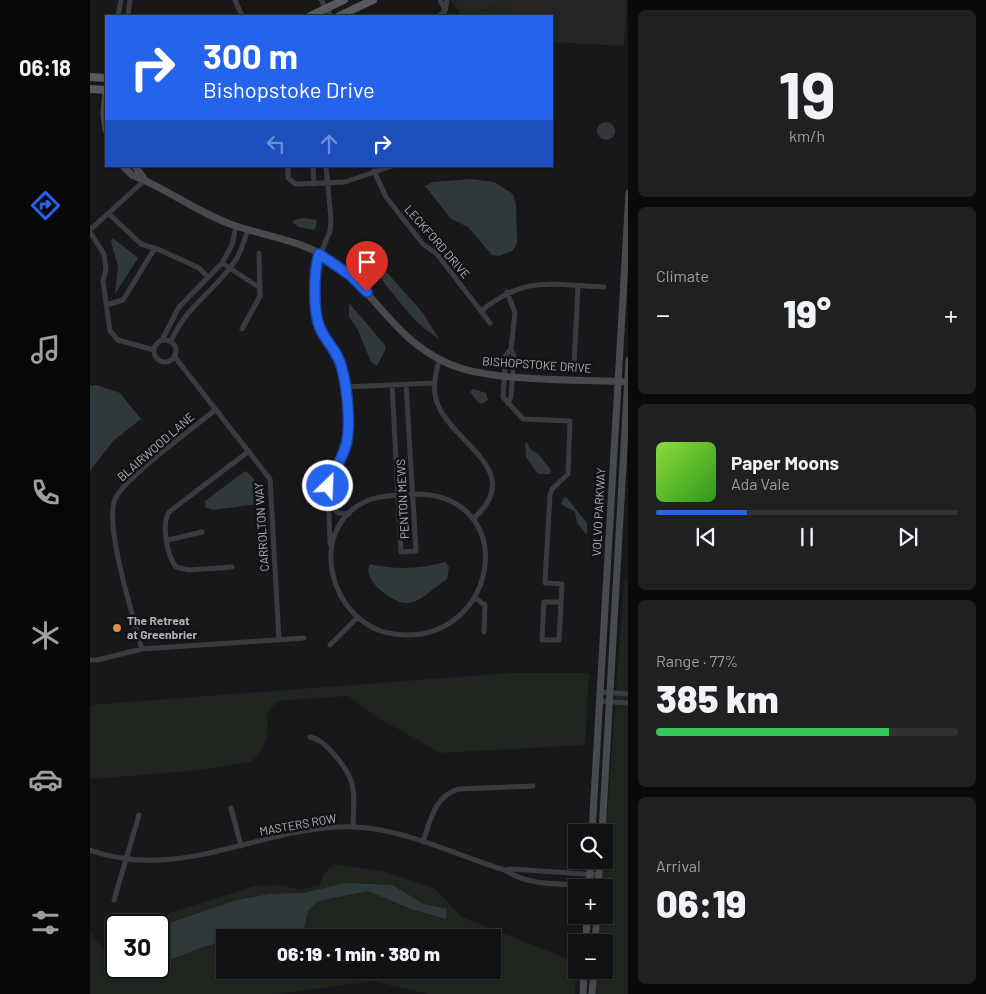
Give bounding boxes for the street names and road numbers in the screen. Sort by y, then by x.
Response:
street label: LECKFORD DRIVE [402,202,473,281]
street label: BISHOPSTOKE DRIVE [482,353,592,375]
street label: BLAIRWOOD LANE [114,409,197,483]
street label: PENTON MEWS [393,459,411,539]
street label: VOLVO PARKWAY [589,467,607,557]
street label: CARROLTON WAY [251,482,271,572]
street label: MASTERS ROW [258,810,338,838]

